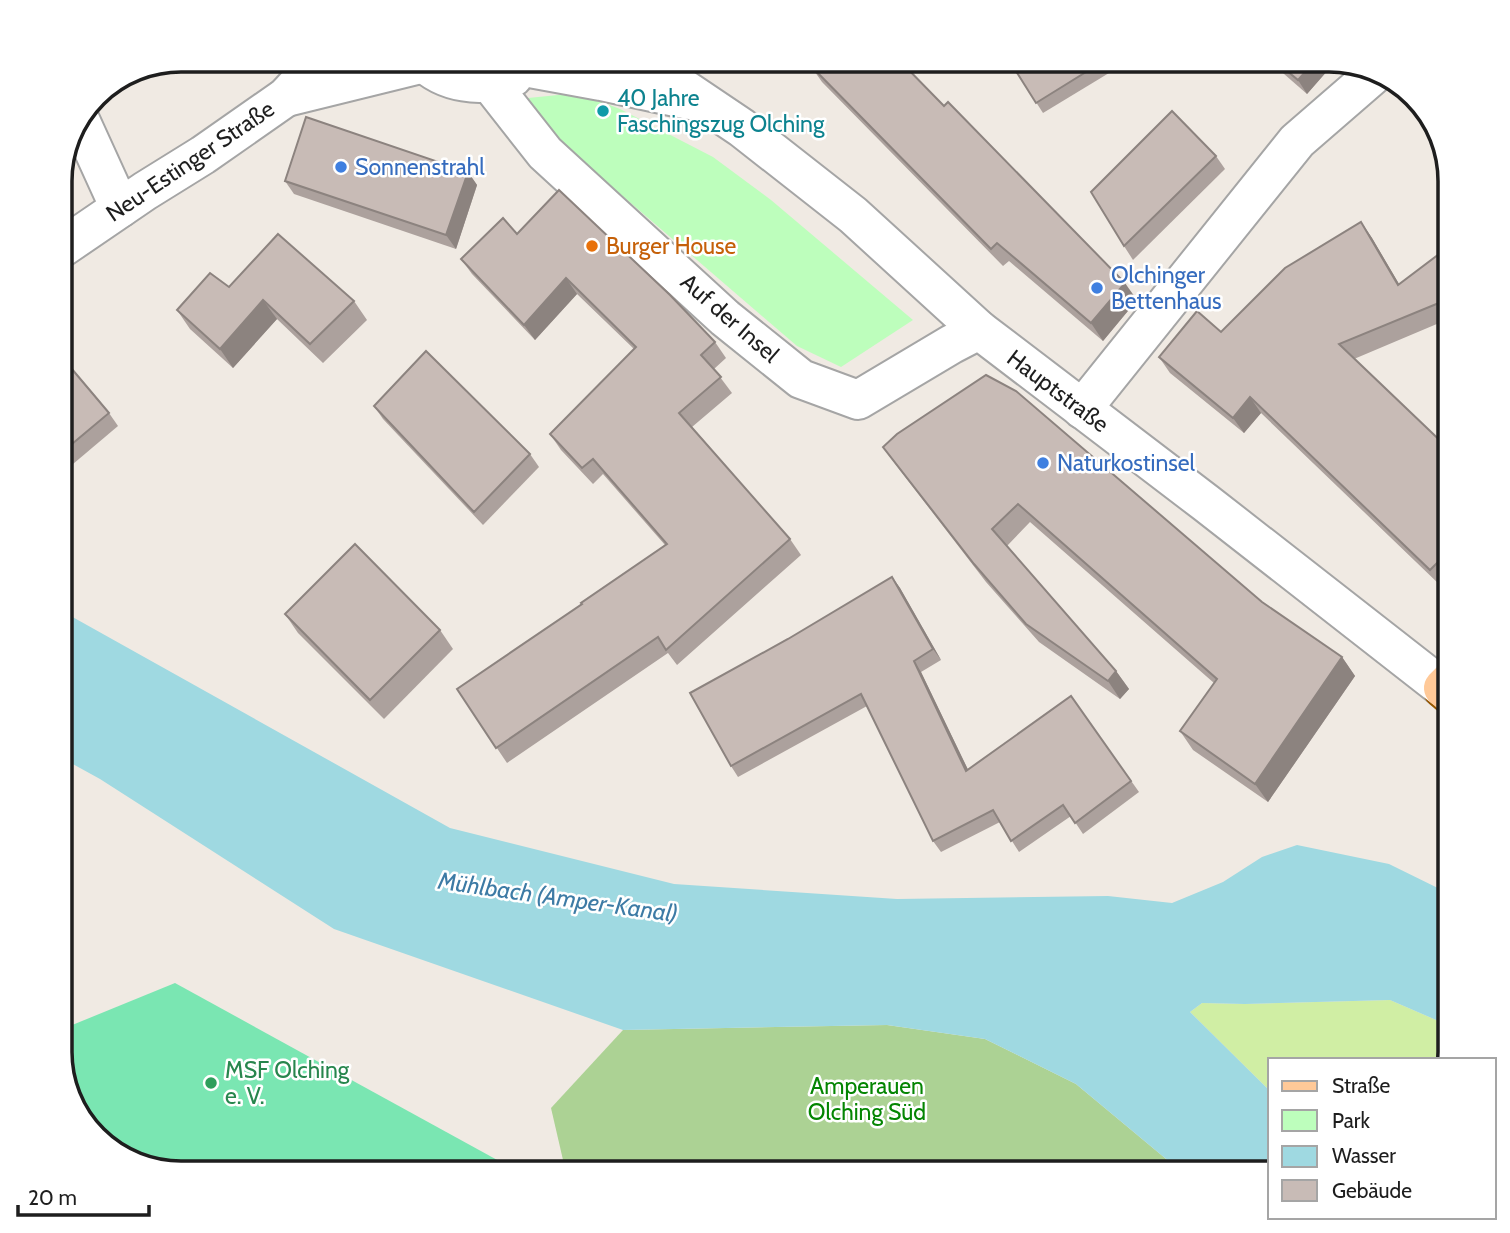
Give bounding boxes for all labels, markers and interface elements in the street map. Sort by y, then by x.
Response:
place label: 40 Jahre Faschingszug Olching [617,84,825,138]
street label: Neu-Estinger Straße [101,94,280,228]
marker: 40 Jahre Faschingszug Olching [595,103,611,119]
place label: Sonnenstrahl [355,153,485,181]
marker: Sonnenstrahl [333,159,349,175]
place label: Burger House [606,232,737,260]
marker: Burger House [584,238,600,254]
place label: Olchinger Bettenhaus [1111,261,1222,315]
street label: Auf der Insel [675,268,785,369]
marker: Olchinger Bettenhaus [1089,280,1105,296]
street label: Hauptstraße [1002,344,1114,438]
place label: Naturkostinsel [1057,449,1196,477]
marker: Naturkostinsel [1035,455,1051,471]
water label: Mühlbach (Amper-Kanal) [435,866,680,928]
place label: MSF Olching e. V. [225,1056,350,1110]
legend [1268,1058,1496,1219]
park label: Amperauen Olching Süd [808,1072,926,1126]
text: Straße [1332,1073,1391,1098]
marker: MSF Olching e. V. [203,1075,219,1091]
text: Park [1332,1108,1370,1133]
text: Wasser [1332,1143,1396,1168]
scale bar [18,1174,149,1218]
text: Gebäude [1332,1178,1412,1203]
text: 20 m [28,1185,77,1210]

